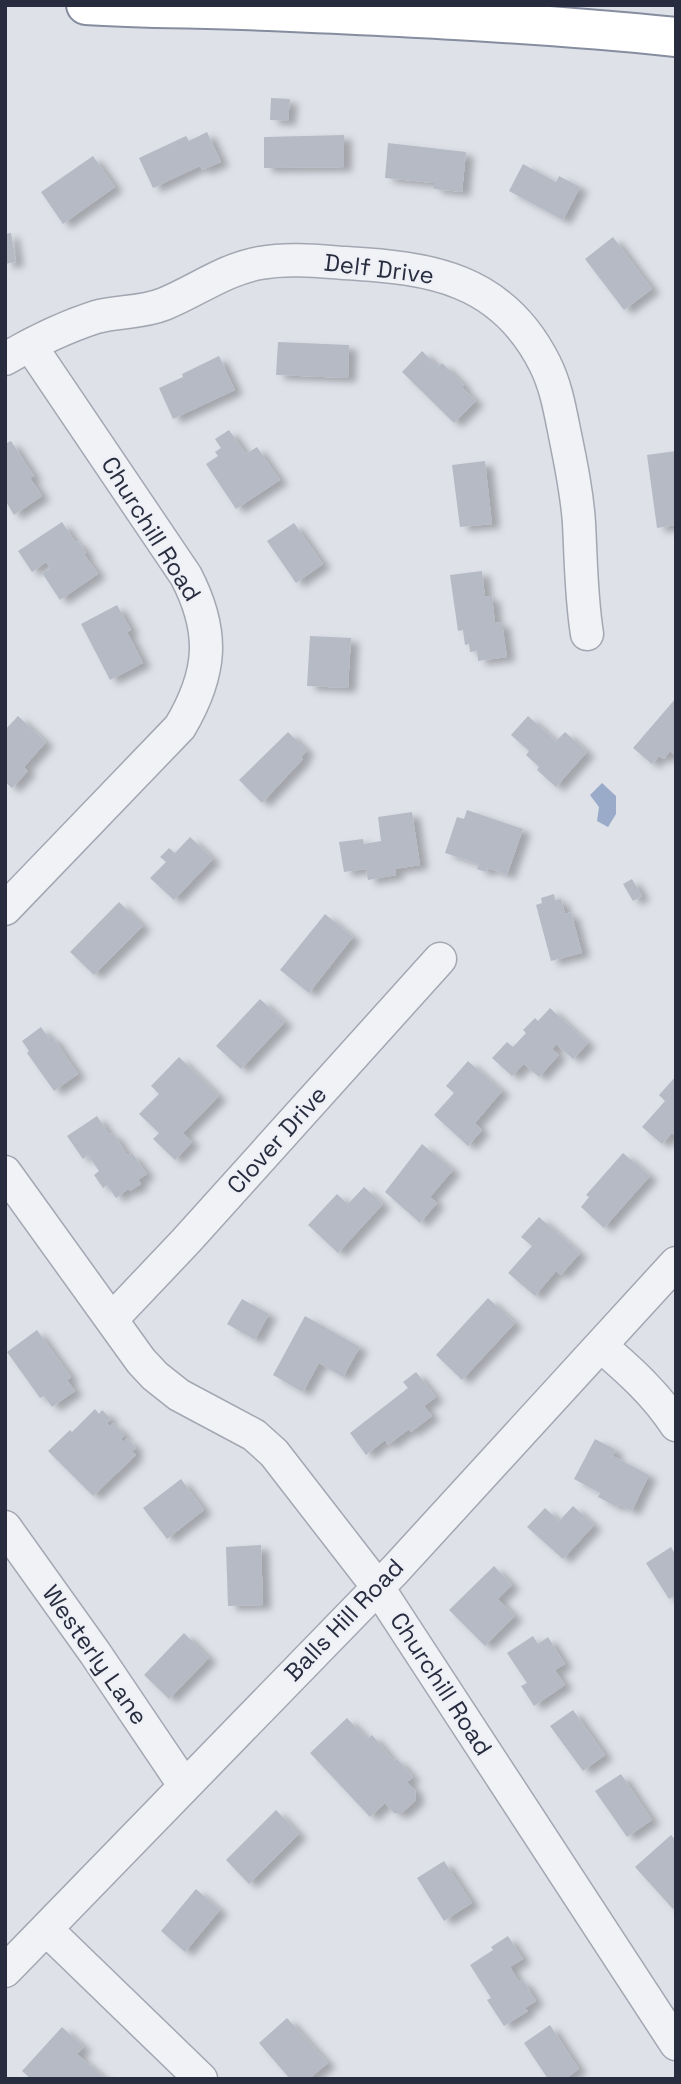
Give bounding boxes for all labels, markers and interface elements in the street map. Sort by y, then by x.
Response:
street label: Delf Drive [322,246,436,291]
street label: Churchill Road [95,451,208,607]
street label: Clover Drive [220,1079,333,1200]
street label: Balls Hill Road [277,1552,410,1688]
street label: Westerly Lane [36,1579,155,1731]
street label: Churchill Road [383,1606,499,1761]

